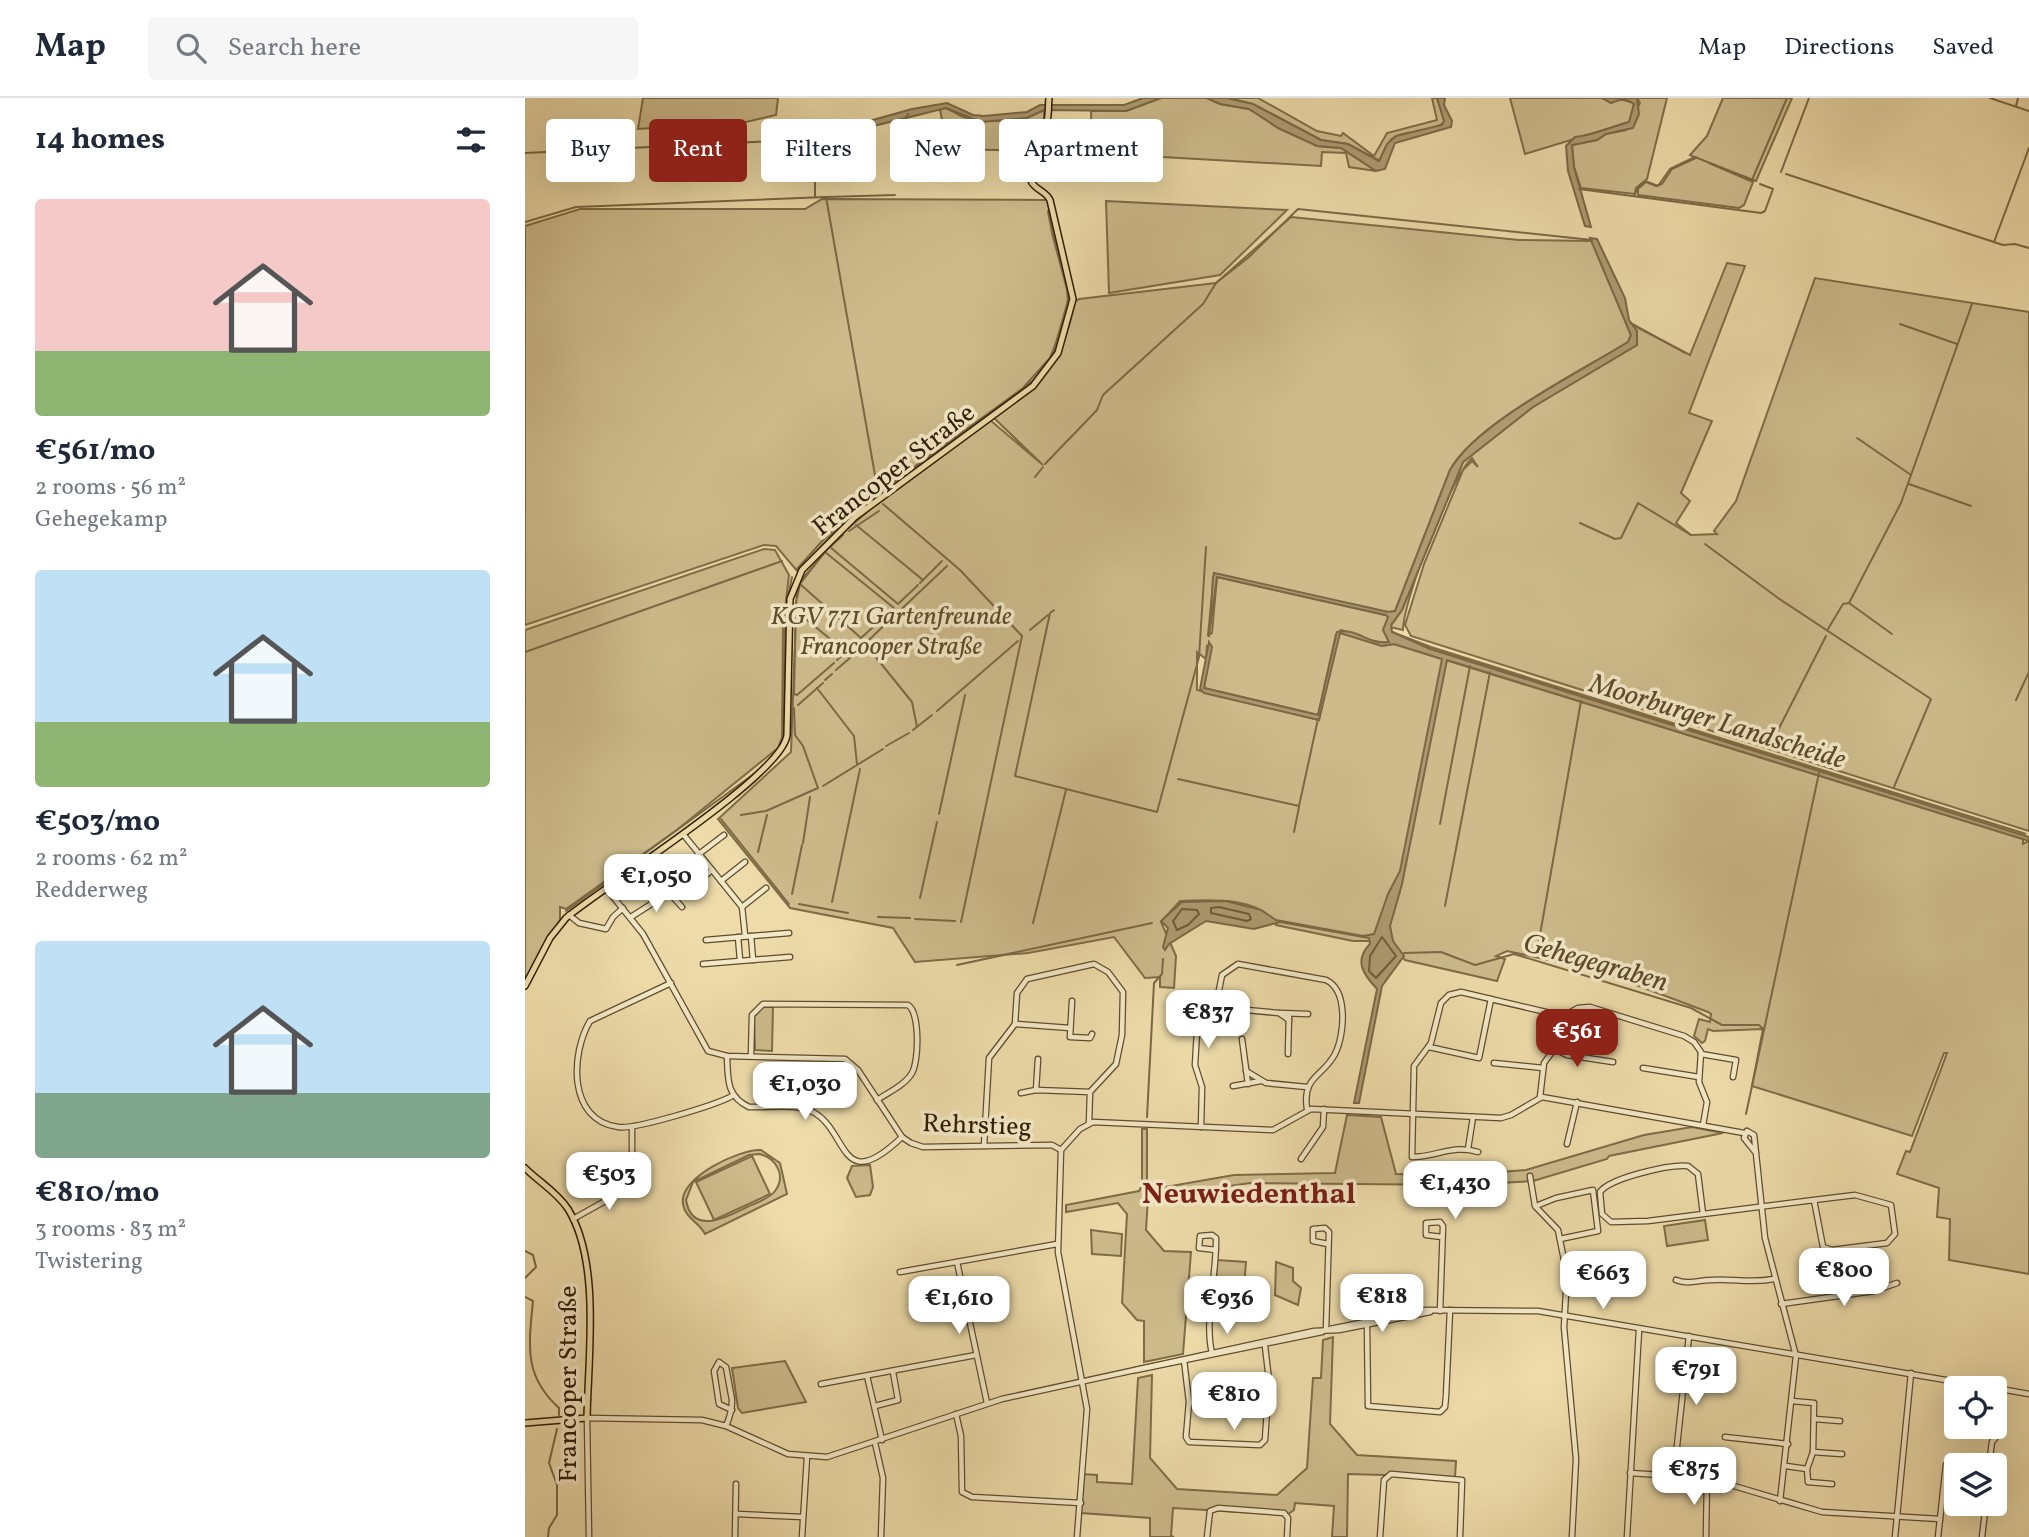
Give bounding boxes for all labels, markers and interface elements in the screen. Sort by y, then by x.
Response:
search box [148,17,638,80]
text: Map [35,25,106,71]
icon: search [172,29,210,67]
text: Search here [228,30,361,66]
text: Map [1698,31,1746,65]
text: Directions [1784,31,1894,65]
text: Saved [1932,31,1994,65]
text: 14 homes [35,119,165,161]
chip: Buy [546,119,635,182]
chip: Rent [649,119,747,182]
chip: Filters [761,119,876,182]
chip: New [890,119,985,182]
chip: Apartment [999,119,1163,182]
icon: filters [452,121,490,159]
icon: home [200,245,326,371]
street label: Francoper Straße [805,396,983,545]
text: €561/mo [35,430,155,472]
text: 2 rooms · 56 m² [35,472,186,504]
text: Gehegekamp [35,504,168,536]
park label: KGV 771 Gartenfreunde Francooper Straße [771,599,1012,665]
icon: home [200,616,326,742]
water label: Moorburger Landscheide [1584,665,1850,780]
text: €503/mo [35,801,160,843]
text: 2 rooms · 62 m² [35,843,187,875]
pin: €1,050 [599,854,713,914]
text: €1,050 [620,861,692,893]
text: Redderweg [35,875,148,907]
water label: Gehegegraben [1518,924,1672,1003]
icon: home [200,987,326,1113]
pin: €837 [1167,990,1249,1050]
text: €837 [1182,997,1234,1029]
pin: €561 [1536,1010,1618,1069]
text: €561 [1552,1016,1602,1048]
pin: €1,030 [748,1062,862,1122]
text: €1,030 [769,1069,841,1101]
street label: Rehrstieg [921,1106,1032,1146]
pin: €503 [568,1152,650,1212]
text: €503 [582,1159,636,1191]
pin: €1,430 [1398,1162,1512,1221]
text: €1,430 [1419,1168,1491,1200]
text: €810/mo [35,1172,159,1214]
district label: Neuwiedenthal [1142,1174,1356,1216]
text: 3 rooms · 83 m² [35,1214,186,1246]
text: Twistering [35,1246,143,1278]
pin: €800 [1803,1248,1885,1308]
pin: €663 [1562,1252,1644,1311]
text: €800 [1815,1255,1873,1287]
text: €663 [1576,1258,1630,1290]
pin: €818 [1341,1274,1423,1334]
pin: €1,610 [902,1276,1016,1336]
pin: €936 [1186,1276,1268,1336]
text: €818 [1356,1281,1408,1313]
text: €1,610 [925,1283,993,1315]
text: €936 [1200,1283,1254,1315]
street label: Francoper Straße [551,1285,587,1483]
pin: €791 [1655,1348,1737,1407]
text: €791 [1671,1354,1721,1386]
pin: €810 [1193,1372,1275,1432]
map controls [1944,1376,2007,1516]
button: locate [1944,1376,2007,1439]
text: €810 [1208,1379,1260,1411]
pin: €875 [1653,1448,1735,1507]
button: layers [1944,1453,2007,1516]
text: €875 [1668,1454,1720,1486]

